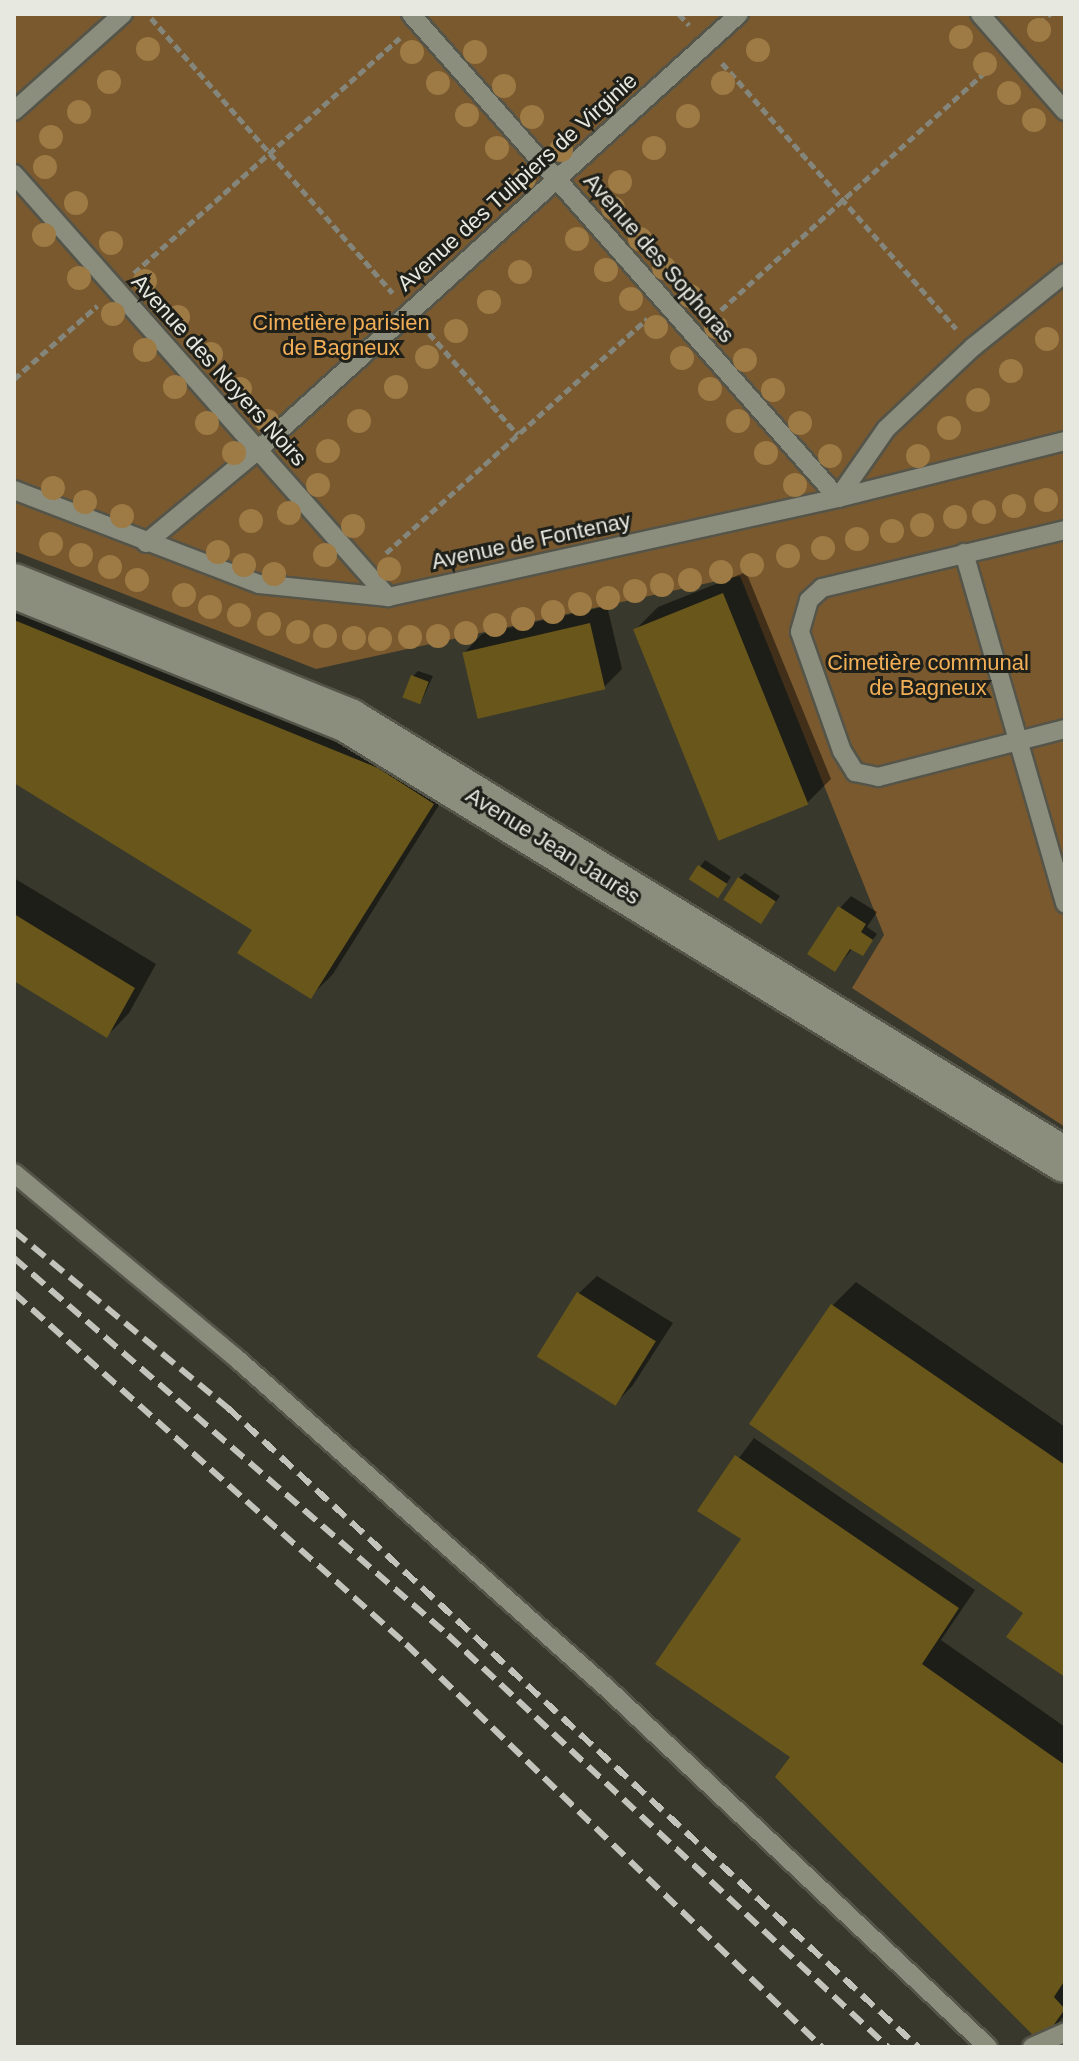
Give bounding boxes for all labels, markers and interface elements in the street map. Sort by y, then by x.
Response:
street label: Avenue des Tulipiers de Virginie [392,67,642,297]
street label: Avenue des Sophoras [578,168,740,348]
street label: Avenue des Noyers Noirs [126,269,312,471]
park label: Cimetière parisien de Bagneux [252,309,430,360]
street label: Avenue de Fontenay [429,507,633,575]
park label: Cimetière communal de Bagneux [827,649,1029,700]
street label: Avenue Jean Jaurès [461,782,645,910]

